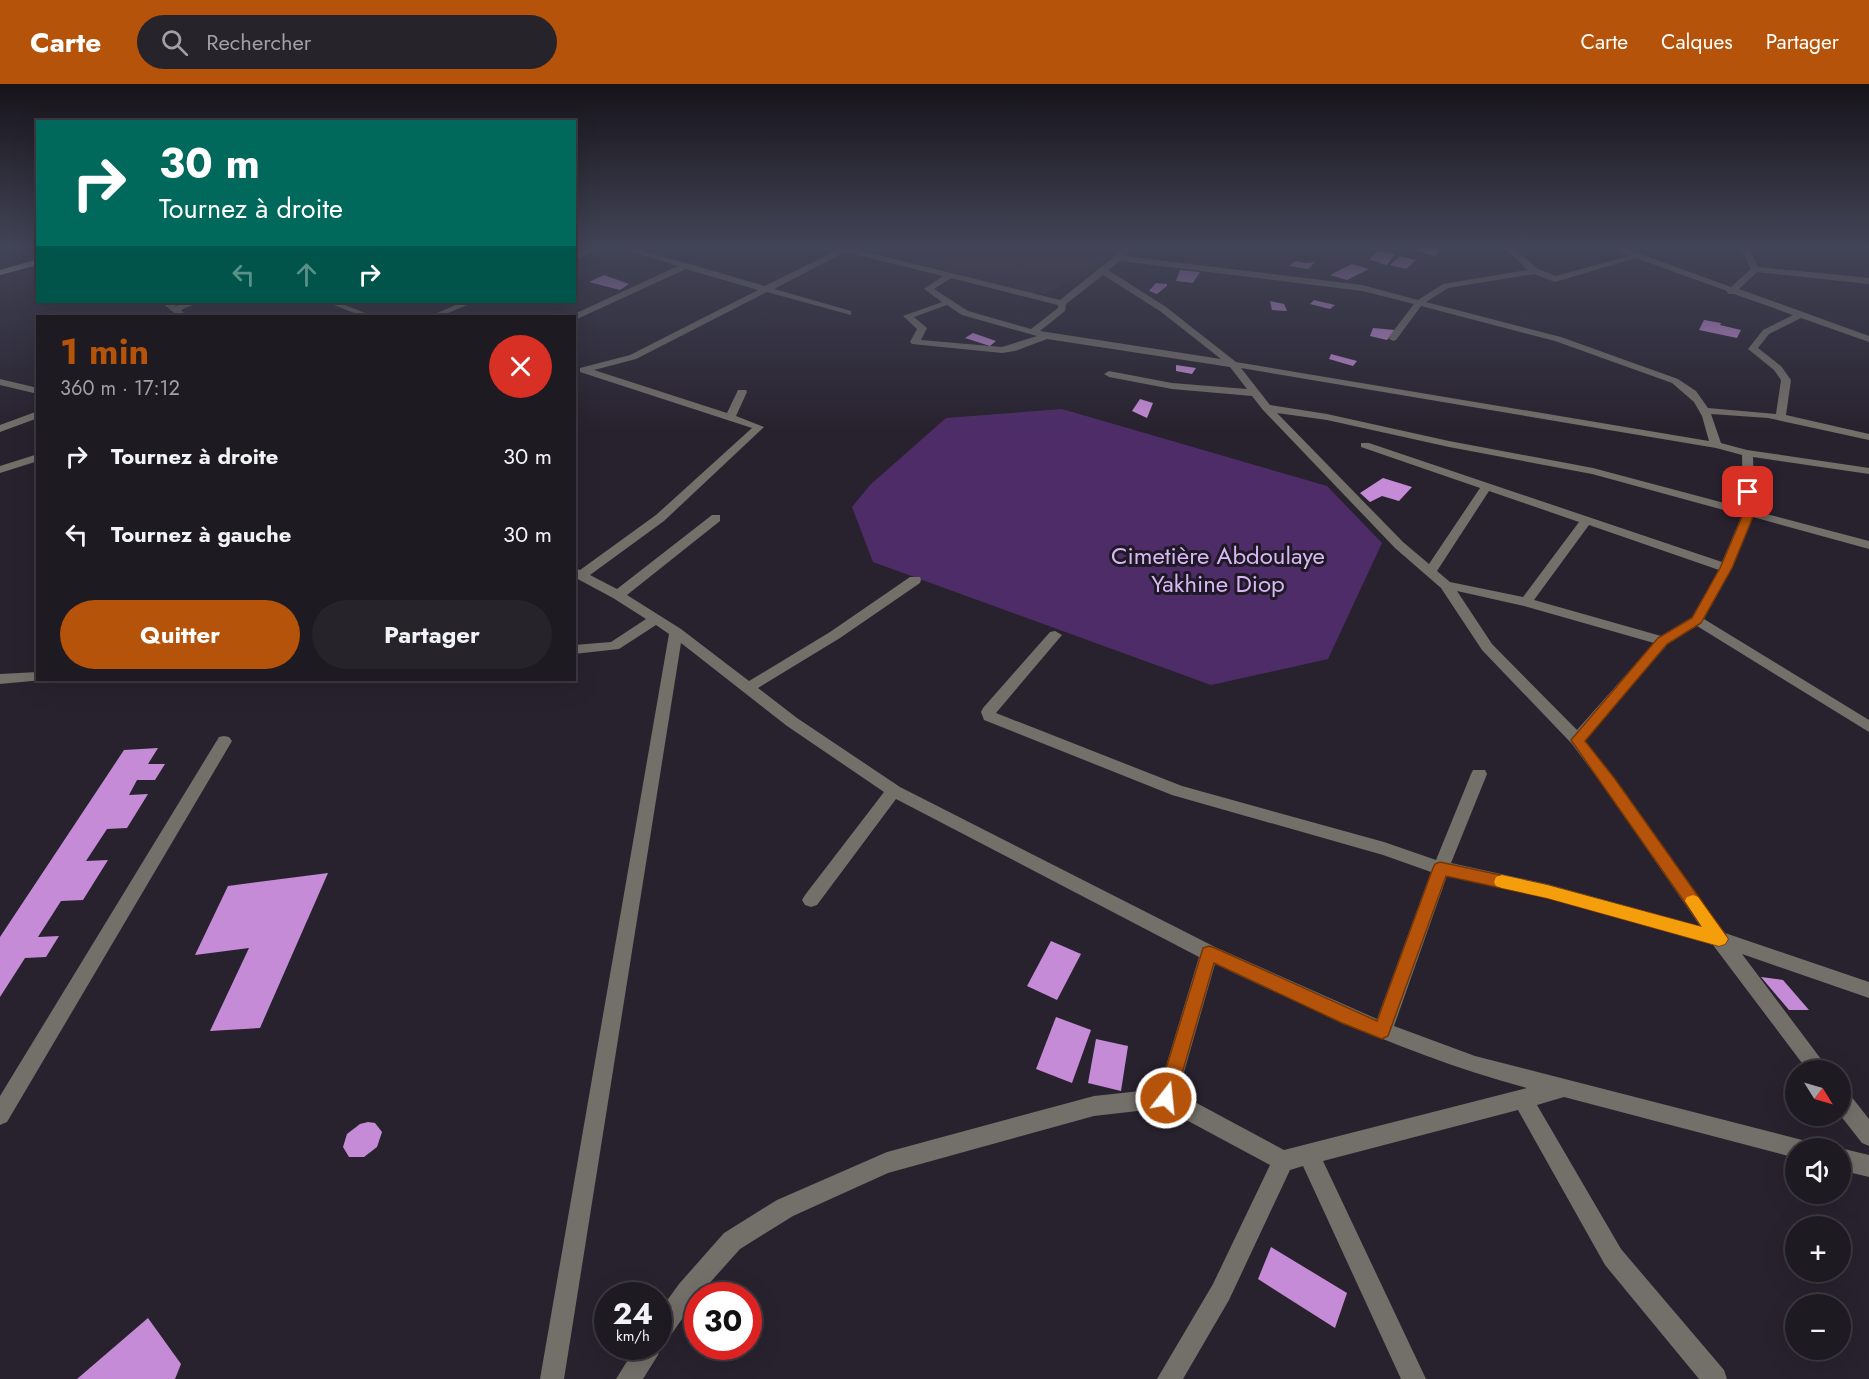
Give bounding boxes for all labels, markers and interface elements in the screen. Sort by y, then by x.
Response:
search box [137,15,557,69]
text: Carte [30,22,101,63]
icon: search [158,26,191,59]
text: Rechercher [206,26,311,58]
text: Carte [1581,27,1628,57]
text: Calques [1661,27,1733,57]
text: Partager [1766,27,1839,57]
text: 30 m [159,133,260,194]
icon: right [60,144,138,222]
text: Tournez à droite [159,189,343,228]
icon: left [227,258,260,291]
icon: ahead [290,258,323,291]
icon: right [353,258,386,291]
text: 1 min [60,325,149,377]
button: close [489,335,552,398]
text: 360 m · 17:12 [60,374,180,403]
icon: right [60,440,93,473]
text: Tournez à droite [111,440,278,472]
text: 30 m [503,440,552,472]
pin [1722,466,1773,517]
icon: arrive [1731,475,1764,508]
icon: left [60,518,93,551]
text: Tournez à gauche [111,518,291,550]
text: 30 m [503,518,552,550]
park label: Cimetière Abdoulaye Yakhine Diop [1111,538,1325,601]
button: Quitter [60,600,300,669]
button: Partager [312,600,552,669]
north arrow [1785,1060,1851,1126]
map controls [1785,1060,1851,1360]
position arrow [1134,1066,1198,1130]
button: sound [1785,1138,1851,1204]
button: + [1785,1216,1851,1282]
speed limit sign: 30 [684,1282,762,1360]
text: 24 [613,1292,653,1335]
button: − [1785,1294,1851,1360]
text: km/h [616,1325,650,1347]

